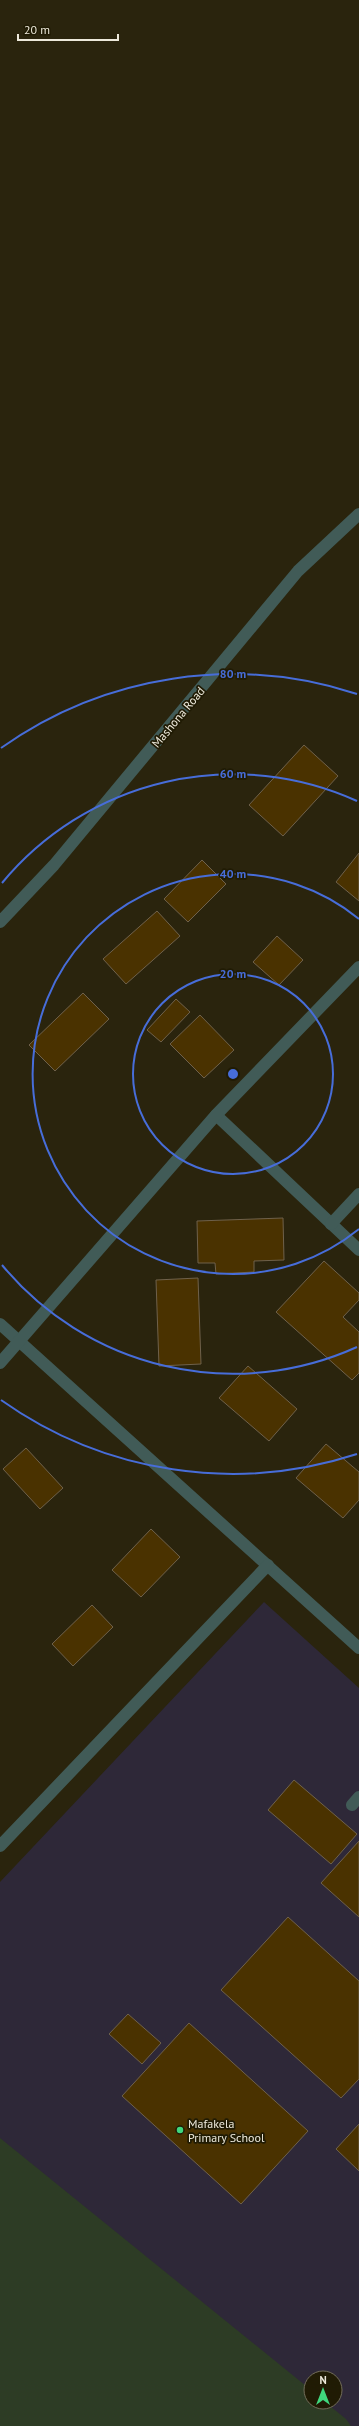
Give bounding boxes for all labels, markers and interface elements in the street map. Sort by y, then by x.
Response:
scale bar [18,16,118,42]
text: 20 m [24,22,50,37]
text: 80 m [220,666,246,681]
street label: Mashona Road [148,684,208,750]
text: 60 m [220,766,246,781]
text: 40 m [220,866,246,881]
text: 20 m [220,966,246,981]
centre of rings [226,1067,240,1081]
place label: Mafakela Primary School [188,2116,265,2145]
marker: Mafakela Primary School [175,2125,185,2135]
north arrow [303,2370,343,2410]
text: N [319,2373,327,2387]

